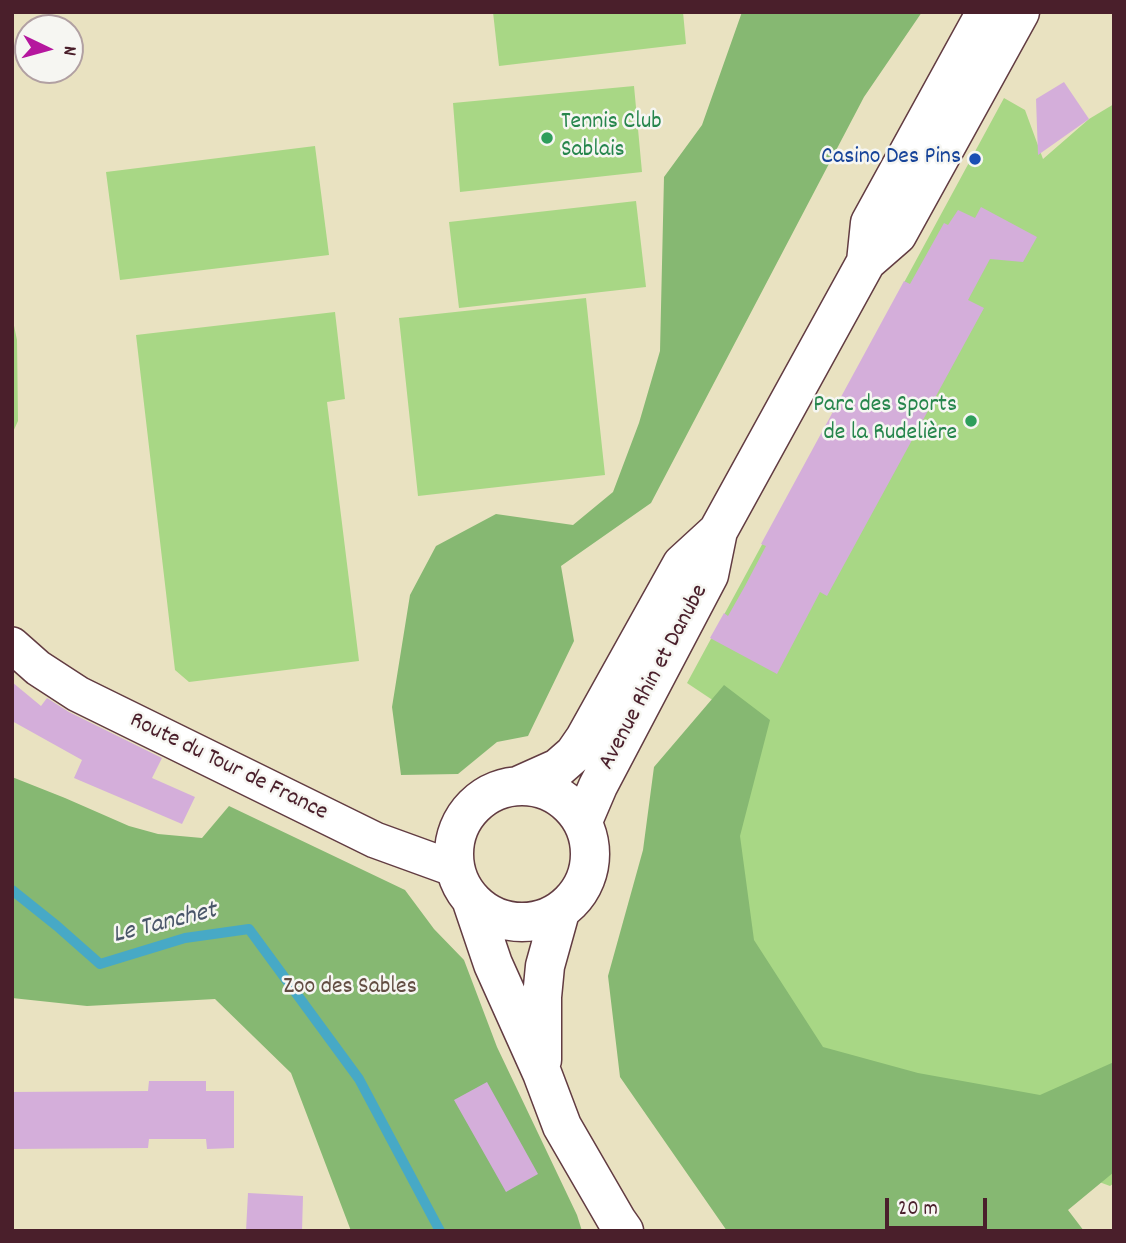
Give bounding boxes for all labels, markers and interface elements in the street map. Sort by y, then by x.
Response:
north arrow [14,14,84,84]
text: N [55,45,82,57]
place label: Tennis Club Sablais [561,110,662,166]
marker: Tennis Club Sablais [539,130,555,146]
place label: Casino Des Pins [821,145,961,173]
marker: Casino Des Pins [967,151,983,167]
place label: Parc des Sports de la Rudelière [813,393,957,449]
marker: Parc des Sports de la Rudelière [963,413,979,429]
street label: Avenue Rhin et Danube [594,580,716,776]
street label: Route du Tour de France [124,707,332,829]
water label: Le Tanchet [110,897,220,953]
park label: Zoo des Sables [283,975,417,1003]
scale bar [888,1184,990,1228]
text: 20 m [898,1195,938,1225]

